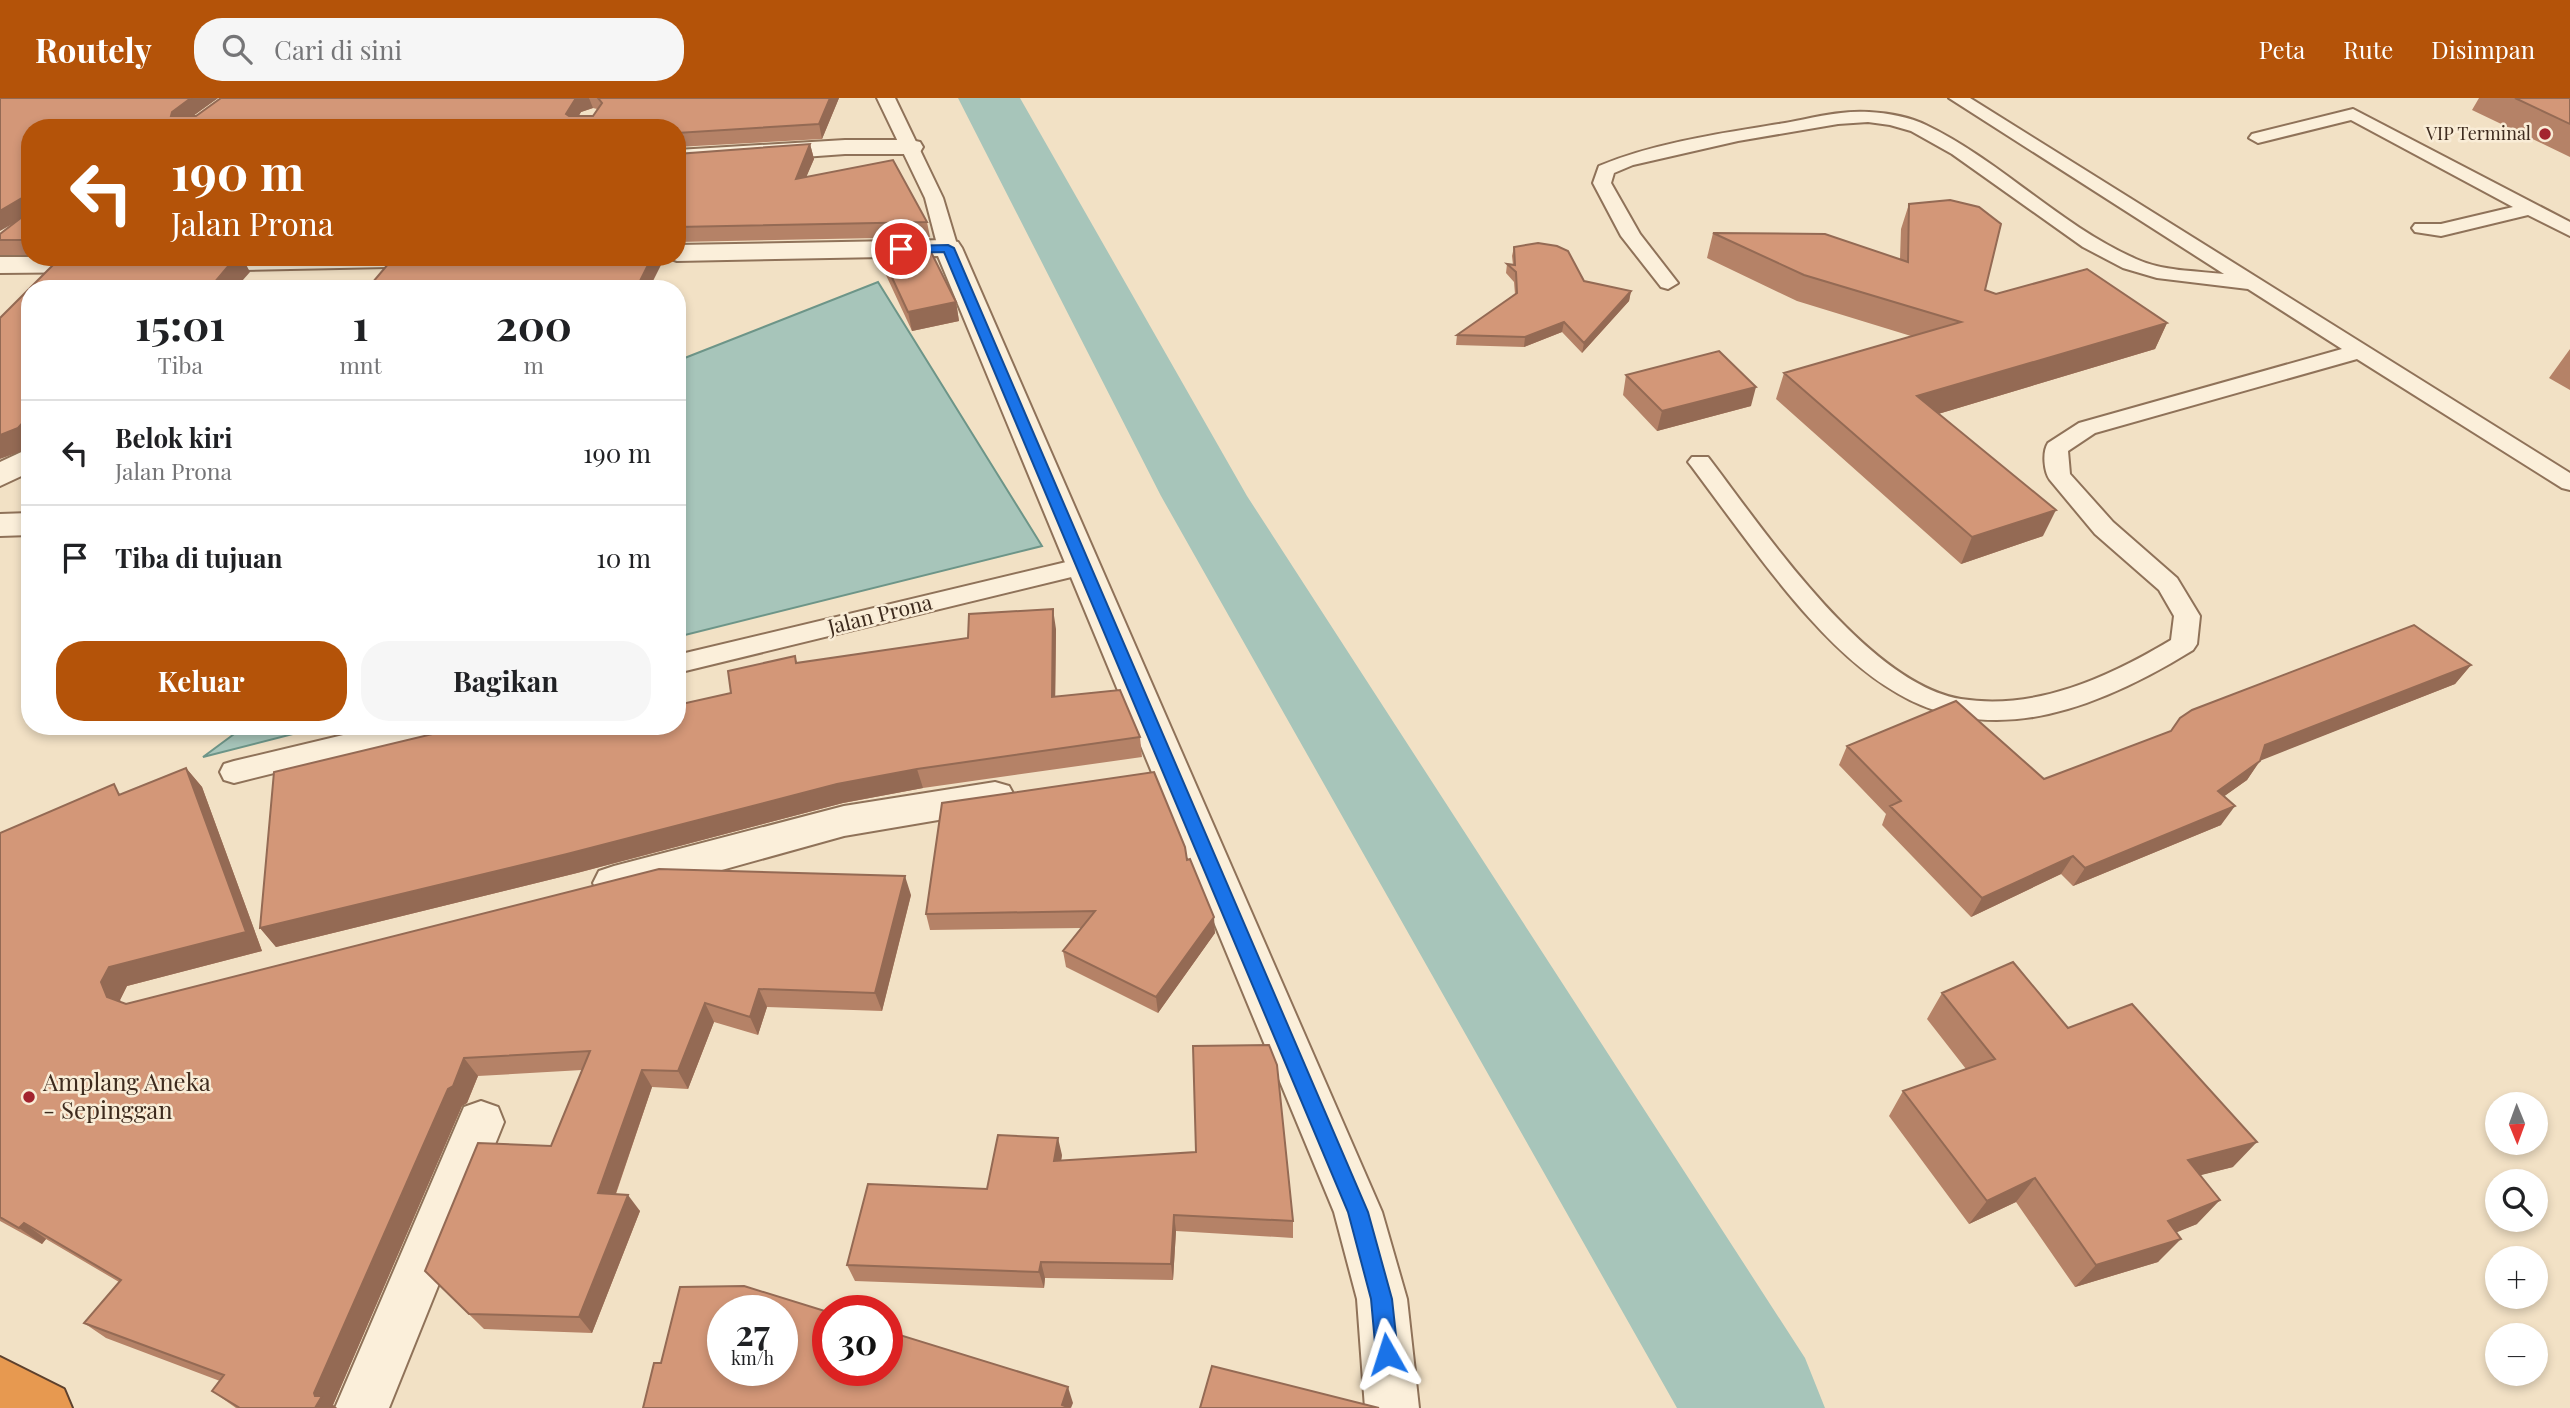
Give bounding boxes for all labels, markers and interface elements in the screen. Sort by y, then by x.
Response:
search box [194,18,684,81]
text: Routely [35,27,152,71]
icon: search [218,30,256,68]
text: Cari di sini [274,32,402,67]
text: Peta [2259,33,2305,65]
text: Rute [2343,33,2393,65]
text: Disimpan [2431,33,2535,65]
place label: VIP Terminal [2425,121,2531,145]
marker: VIP Terminal [2537,126,2553,142]
text: 190 m [171,138,304,203]
icon: left [56,147,147,238]
text: Jalan Prona [171,201,334,244]
pin [871,219,931,279]
icon: arrive [882,230,920,268]
text: 15:01 [135,296,225,352]
text: 1 [352,296,369,352]
text: 200 [496,296,572,352]
text: Tiba [157,349,203,380]
text: mnt [339,349,382,380]
text: m [524,349,544,380]
text: Belok kiri [115,420,232,455]
icon: left [56,434,94,472]
text: 190 m [583,435,651,470]
text: Jalan Prona [115,455,232,486]
icon: arrive [56,539,94,577]
text: Tiba di tujuan [115,540,283,575]
text: 10 m [596,540,651,575]
street label: Jalan Prona [823,586,935,640]
button: Keluar [56,641,347,721]
button: Bagikan [361,641,651,721]
place label: Amplang Aneka - Sepinggan [42,1065,211,1125]
marker: Amplang Aneka - Sepinggan [21,1089,37,1105]
north arrow [2485,1092,2548,1155]
map controls [2485,1092,2548,1386]
button: search [2485,1169,2548,1232]
button: + [2485,1246,2548,1309]
speed limit sign: 30 [812,1295,903,1386]
text: 27 [735,1308,770,1355]
position arrow [1350,1317,1424,1391]
button: − [2485,1323,2548,1386]
text: km/h [731,1346,774,1370]

